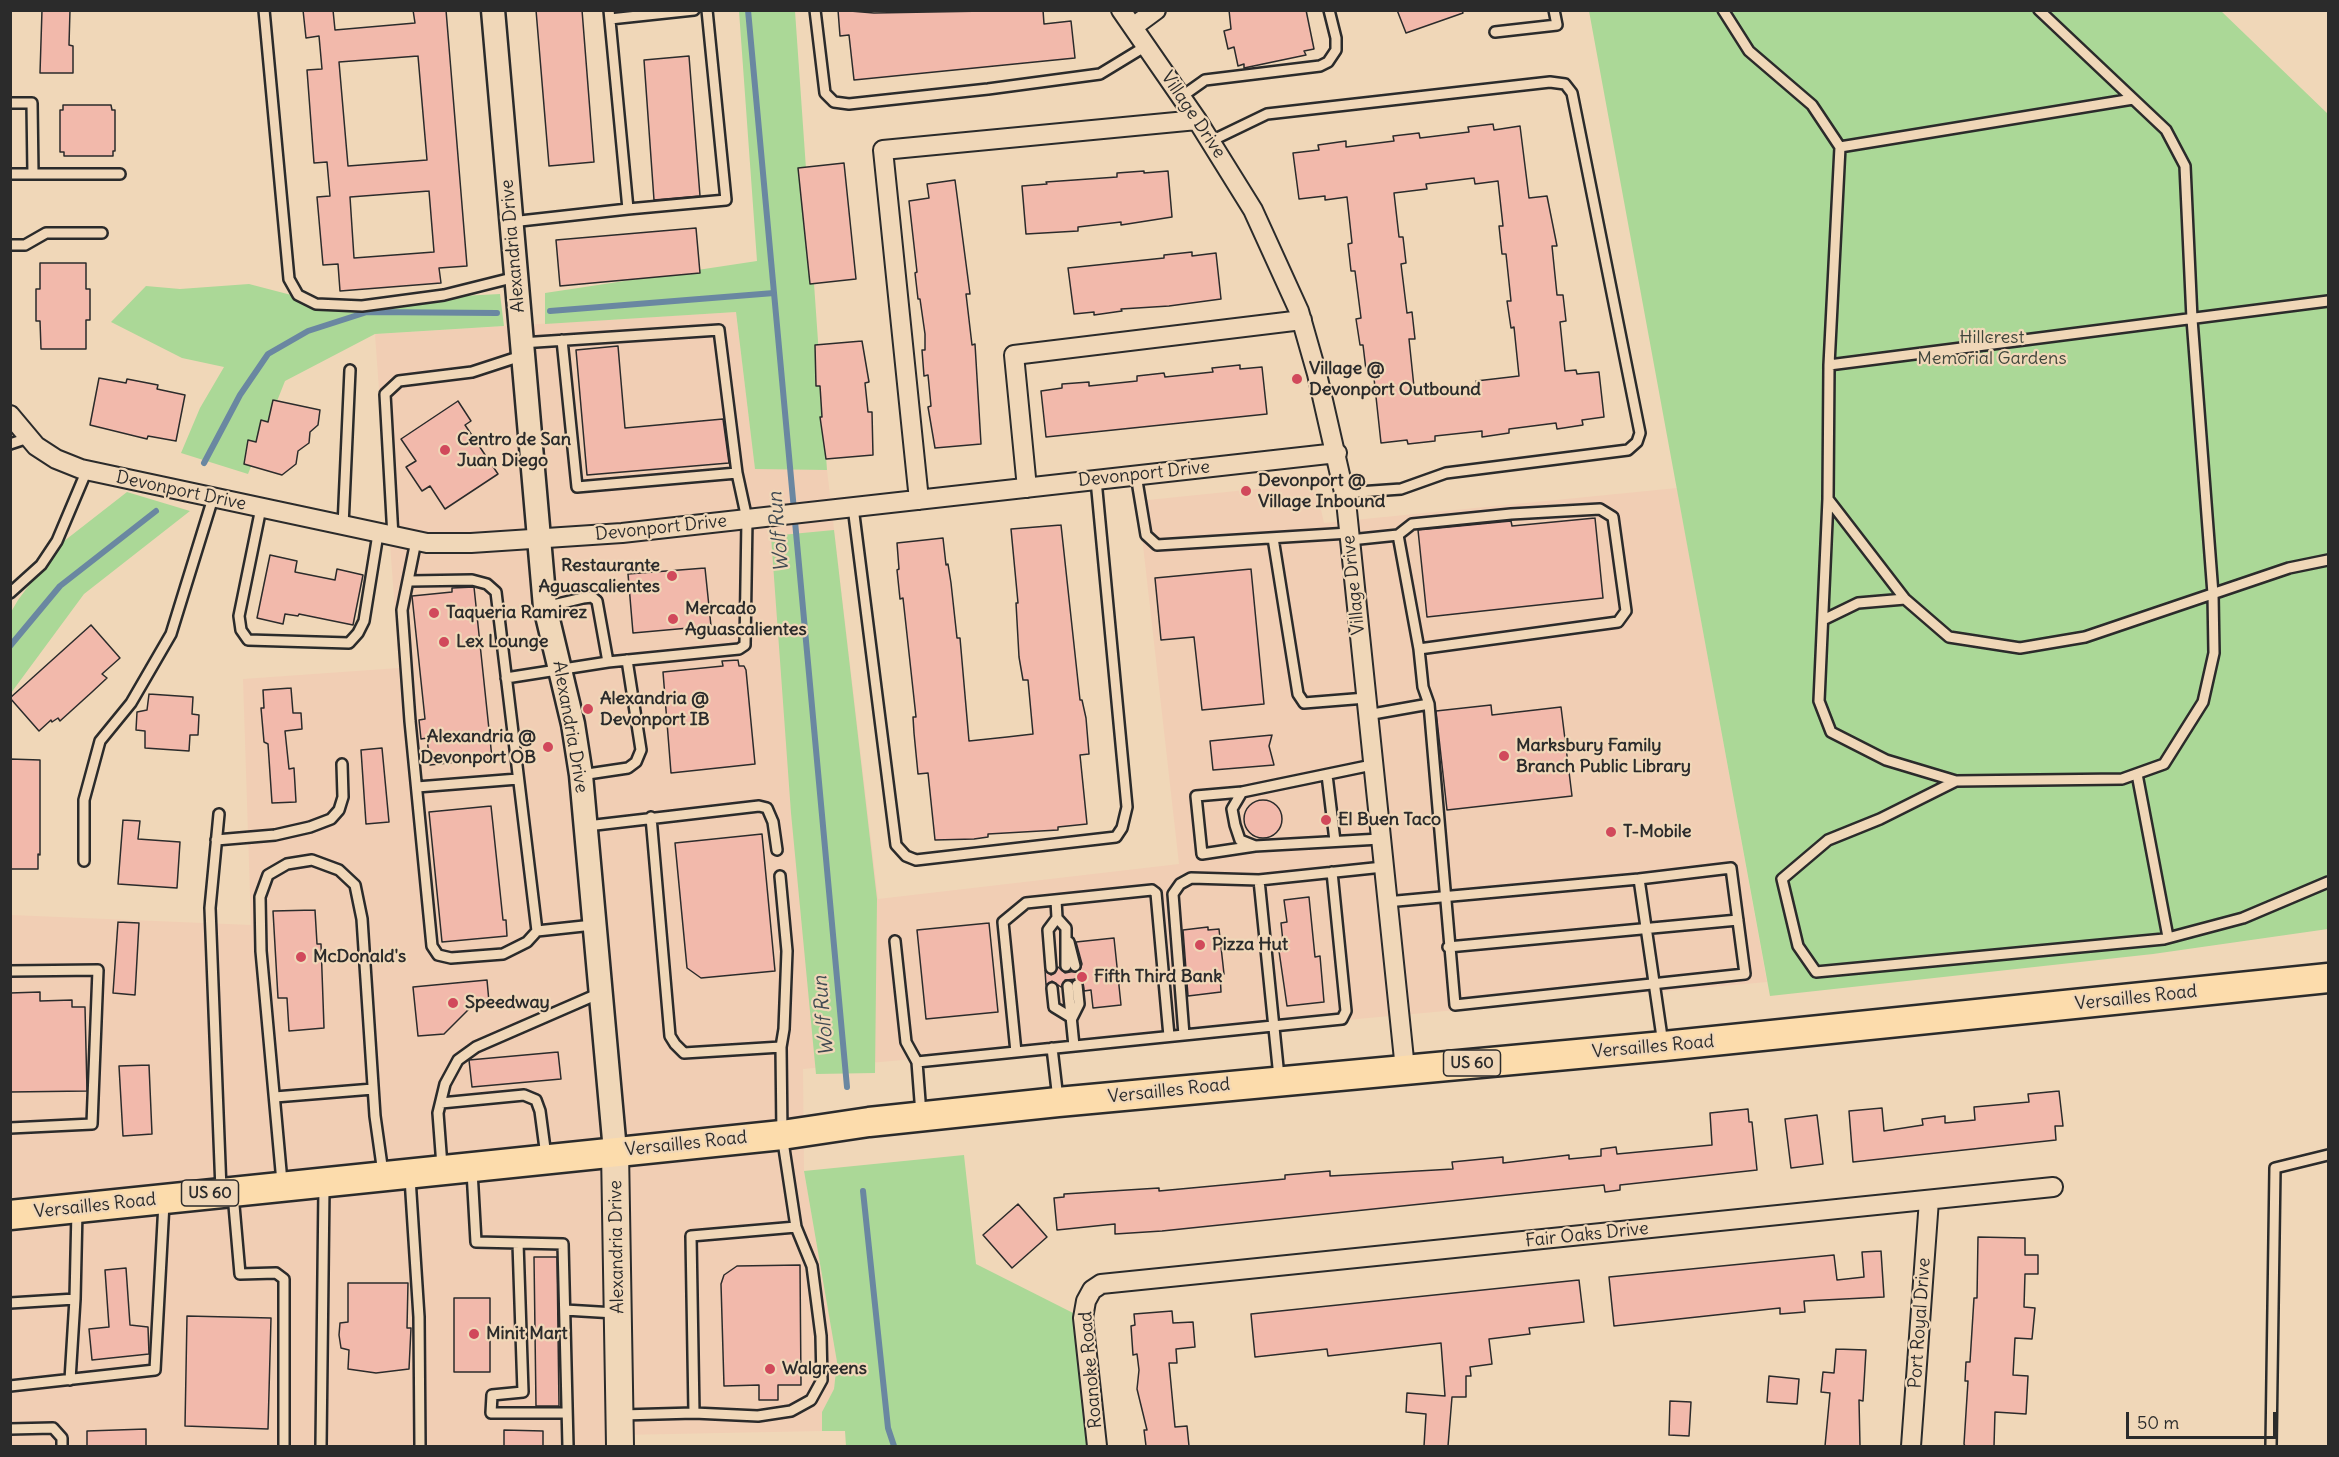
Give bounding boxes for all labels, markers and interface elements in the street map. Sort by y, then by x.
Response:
street label: Village Drive [1156,67,1230,163]
street label: Alexandria Drive [496,178,530,314]
park label: Hillcrest Memorial Gardens [1917,327,2067,370]
place label: Village @ Devonport Outbound [1309,358,1481,400]
marker: Village @ Devonport Outbound [1290,372,1304,386]
place label: Centro de San Juan Diego [457,429,571,472]
marker: Centro de San Juan Diego [438,443,452,457]
street label: Devonport Drive [1077,456,1211,492]
street label: Devonport Drive [114,467,248,515]
place label: Devonport @ Village Inbound [1258,470,1385,512]
marker: Devonport @ Village Inbound [1239,484,1253,498]
water label: Wolf Run [764,491,794,573]
street label: Devonport Drive [594,510,728,546]
street label: Village Drive [1338,534,1370,636]
place label: Restaurante Aguascalientes [538,555,660,598]
marker: Restaurante Aguascalientes [665,569,679,583]
place label: Mercado Aguascalientes [685,598,807,640]
place label: Taqueria Ramirez [446,602,587,624]
marker: Taqueria Ramirez [427,606,441,620]
marker: Mercado Aguascalientes [666,612,680,626]
place label: Lex Lounge [456,631,548,653]
marker: Lex Lounge [437,635,451,649]
street label: Alexandria Drive [548,659,592,795]
place label: Alexandria @ Devonport IB [600,688,709,730]
marker: Alexandria @ Devonport IB [581,702,595,716]
place label: Alexandria @ Devonport OB [420,726,536,768]
place label: Marksbury Family Branch Public Library [1516,735,1691,777]
marker: Alexandria @ Devonport OB [541,740,555,754]
marker: Marksbury Family Branch Public Library [1497,749,1511,763]
place label: El Buen Taco [1338,809,1441,831]
marker: El Buen Taco [1319,813,1333,827]
place label: T-Mobile [1623,821,1692,843]
marker: T-Mobile [1604,825,1618,839]
place label: Pizza Hut [1212,934,1288,956]
marker: Pizza Hut [1193,938,1207,952]
place label: McDonald's [313,946,406,968]
marker: McDonald's [294,950,308,964]
place label: Fifth Third Bank [1094,966,1222,988]
marker: Fifth Third Bank [1075,970,1089,984]
water label: Wolf Run [809,975,839,1057]
street label: Versailles Road [2074,981,2198,1015]
place label: Speedway [465,992,550,1014]
marker: Speedway [446,996,460,1010]
street label: Versailles Road [1591,1031,1715,1063]
road number: US 60 [1444,1050,1500,1076]
street label: Versailles Road [1107,1074,1231,1108]
street label: Versailles Road [624,1127,748,1161]
road number: US 60 [182,1180,238,1206]
street label: Alexandria Drive [605,1180,629,1314]
street label: Versailles Road [33,1189,157,1223]
street label: Fair Oaks Drive [1524,1218,1650,1252]
street label: Port Royal Drive [1905,1257,1935,1389]
street label: Roanoke Road [1075,1311,1107,1429]
place label: Minit Mart [486,1323,568,1345]
marker: Minit Mart [467,1327,481,1341]
place label: Walgreens [782,1358,867,1380]
marker: Walgreens [763,1362,777,1376]
scale bar [2129,1400,2279,1438]
text: 50 m [2137,1411,2179,1434]

